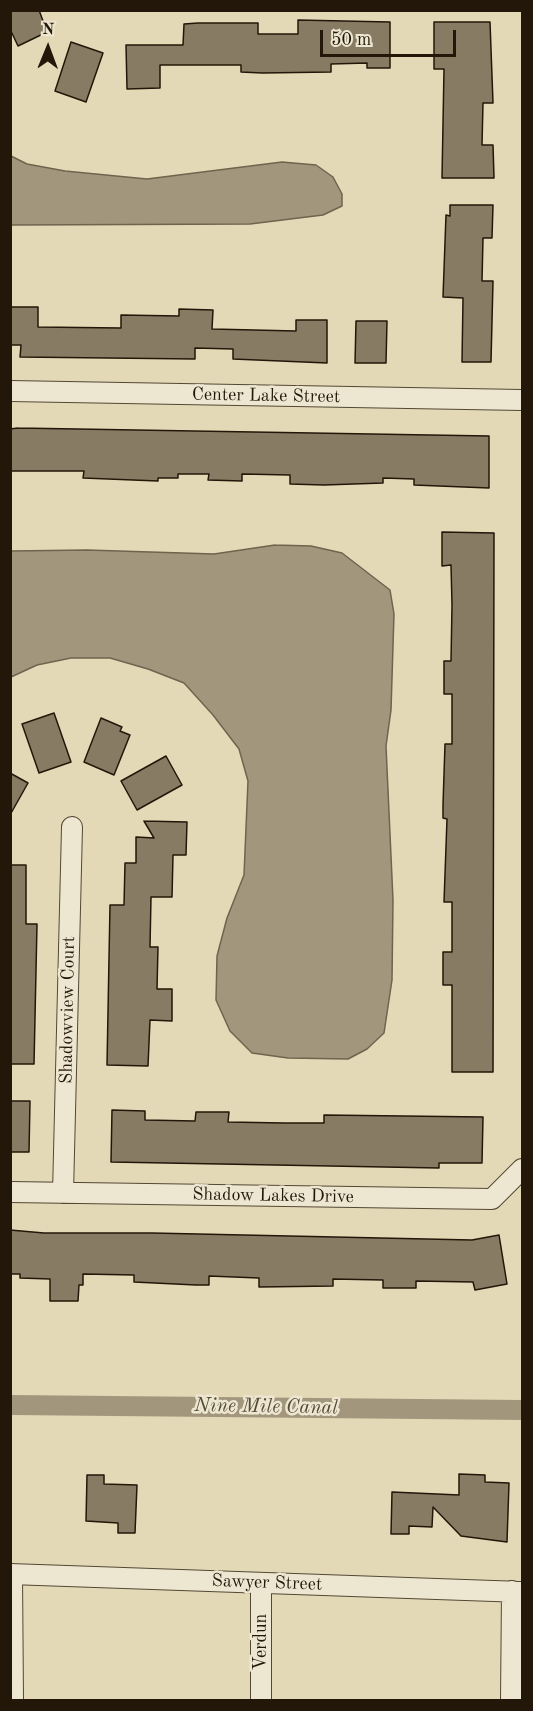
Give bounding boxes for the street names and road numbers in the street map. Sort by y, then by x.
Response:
street label: Center Lake Street [192,384,340,408]
street label: Shadowview Court [56,936,80,1084]
street label: Shadow Lakes Drive [192,1184,354,1208]
street label: Sawyer Street [211,1570,323,1596]
street label: Verdun [250,1614,272,1670]

